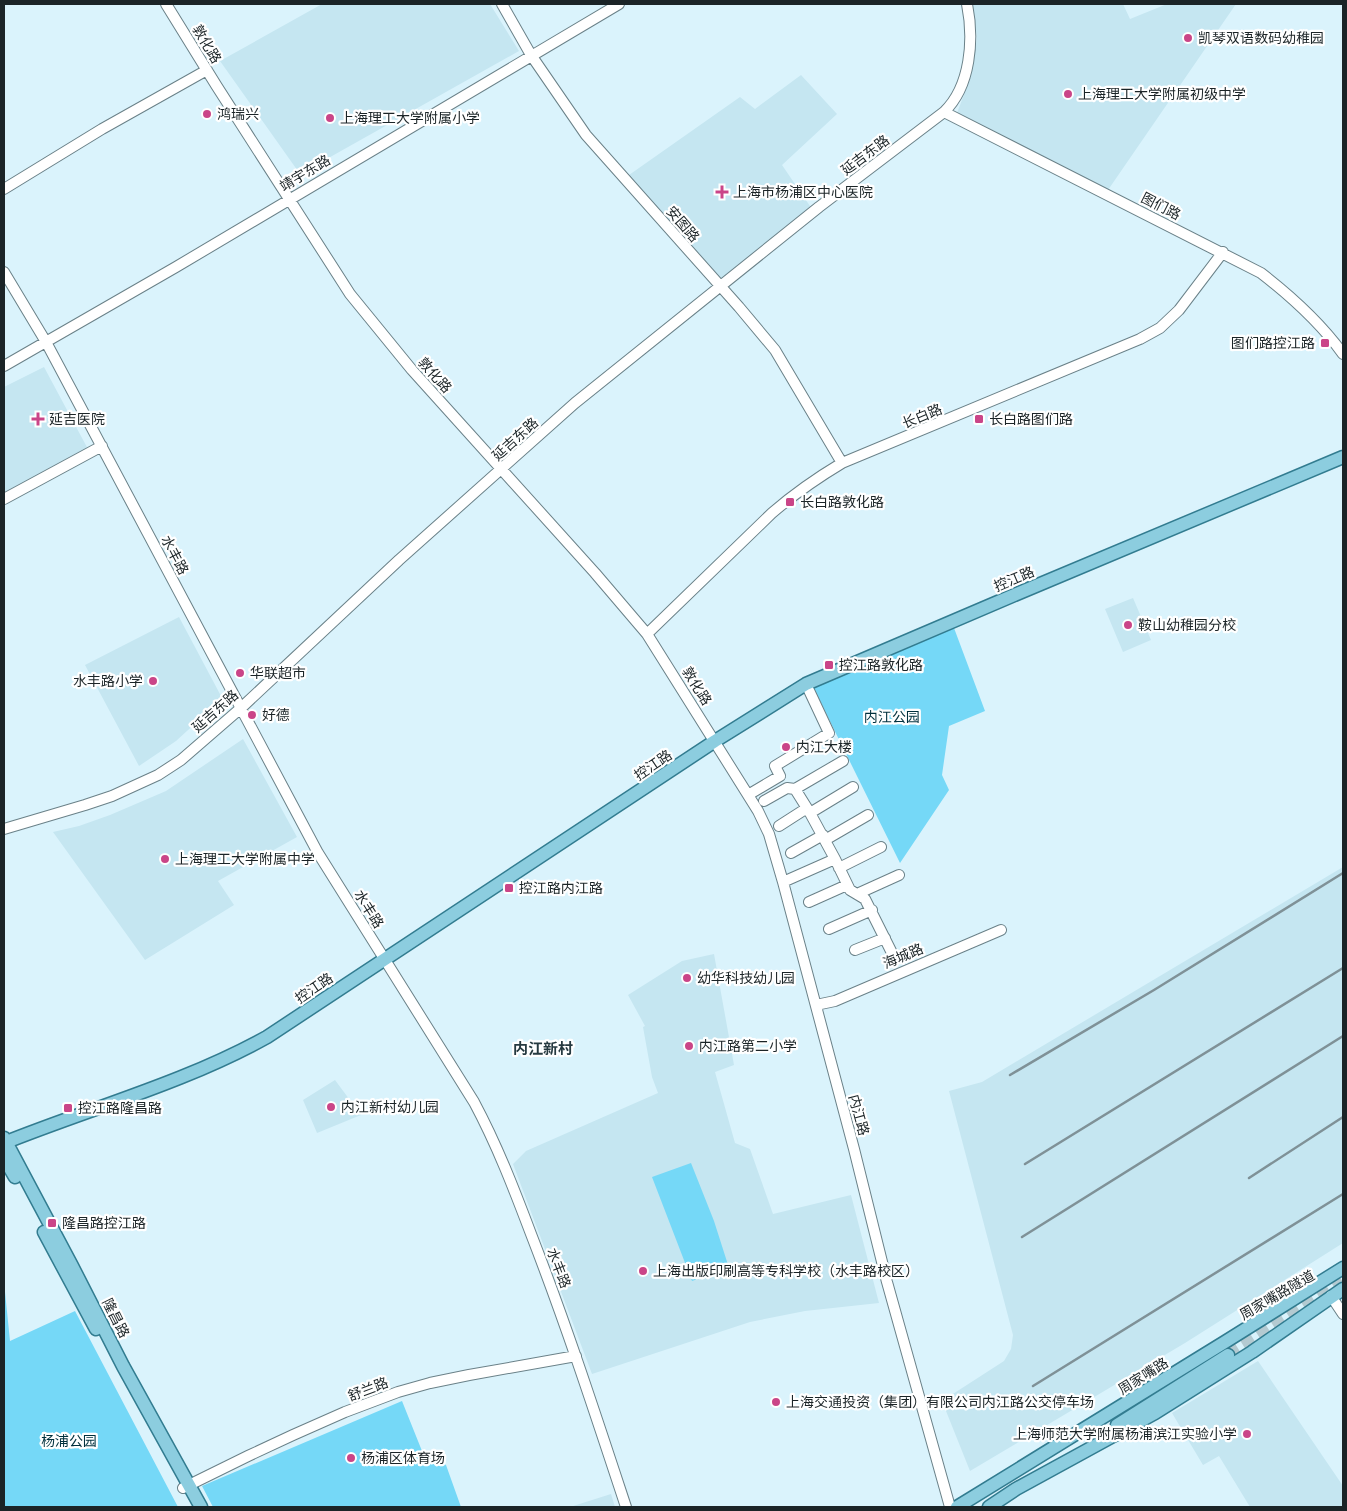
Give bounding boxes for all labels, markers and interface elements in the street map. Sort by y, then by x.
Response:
street label: 敦化路 [188,21,226,67]
place label: 凯琴双语数码幼稚园 [1198,29,1324,47]
marker: 凯琴双语数码幼稚园 [1182,32,1194,44]
place label: 上海理工大学附属初级中学 [1078,85,1246,103]
marker: 上海理工大学附属初级中学 [1062,88,1074,100]
place label: 鸿瑞兴 [217,105,259,123]
marker: 鸿瑞兴 [201,108,213,120]
place label: 上海理工大学附属小学 [340,109,480,127]
marker: 上海理工大学附属小学 [324,112,336,124]
street label: 延吉东路 [837,131,893,179]
street label: 靖宇东路 [276,151,334,195]
place label: 上海市杨浦区中心医院 [733,183,873,201]
marker: 上海市杨浦区中心医院 [715,185,729,199]
street label: 图们路 [1138,188,1184,224]
street label: 安图路 [662,202,704,246]
place label: 图们路控江路 [1231,334,1315,352]
marker: 图们路控江路 [1319,337,1331,349]
street label: 敦化路 [414,353,456,397]
street label: 长白路 [899,400,945,432]
place label: 延吉医院 [49,410,105,428]
place label: 长白路图们路 [989,410,1073,428]
marker: 延吉医院 [31,412,45,426]
marker: 长白路图们路 [973,413,985,425]
street label: 延吉东路 [488,414,542,464]
place label: 长白路敦化路 [800,493,884,511]
marker: 长白路敦化路 [784,496,796,508]
street label: 水丰路 [157,532,193,578]
street label: 控江路 [991,563,1037,595]
place label: 鞍山幼稚园分校 [1138,616,1236,634]
marker: 鞍山幼稚园分校 [1122,619,1134,631]
place label: 控江路敦化路 [839,656,923,674]
marker: 控江路敦化路 [823,659,835,671]
street label: 敦化路 [678,663,716,709]
place label: 华联超市 [250,664,306,682]
marker: 华联超市 [234,667,246,679]
place label: 水丰路小学 [73,672,143,690]
marker: 水丰路小学 [147,675,159,687]
street label: 延吉东路 [188,686,242,736]
place label: 好德 [262,706,290,724]
park label: 内江公园 [864,708,920,726]
marker: 好德 [246,709,258,721]
place label: 内江大楼 [796,738,852,756]
marker: 内江大楼 [780,741,792,753]
street label: 控江路 [631,746,675,784]
place label: 上海理工大学附属中学 [175,850,315,868]
marker: 上海理工大学附属中学 [159,853,171,865]
place label: 控江路内江路 [519,879,603,897]
marker: 控江路内江路 [503,882,515,894]
street label: 水丰路 [350,886,388,932]
street label: 海城路 [880,940,926,972]
street label: 控江路 [292,969,336,1007]
place label: 幼华科技幼儿园 [697,969,795,987]
marker: 幼华科技幼儿园 [681,972,693,984]
place label: 内江路第二小学 [699,1037,797,1055]
district label: 内江新村 [513,1039,573,1058]
marker: 内江路第二小学 [683,1040,695,1052]
street label: 内江路 [845,1092,873,1138]
place label: 内江新村幼儿园 [341,1098,439,1116]
place label: 控江路隆昌路 [78,1099,162,1117]
marker: 内江新村幼儿园 [325,1101,337,1113]
marker: 控江路隆昌路 [62,1102,74,1114]
place label: 隆昌路控江路 [62,1214,146,1232]
marker: 隆昌路控江路 [46,1217,58,1229]
street label: 水丰路 [543,1245,575,1291]
place label: 上海出版印刷高等专科学校（水丰路校区） [653,1262,919,1280]
marker: 上海出版印刷高等专科学校（水丰路校区） [637,1265,649,1277]
street label: 周家嘴路隧道 [1236,1266,1318,1324]
street label: 隆昌路 [98,1295,134,1341]
street label: 周家嘴路 [1114,1354,1172,1398]
street label: 舒兰路 [345,1373,391,1405]
place label: 上海交通投资（集团）有限公司内江路公交停车场 [786,1393,1094,1411]
marker: 上海交通投资（集团）有限公司内江路公交停车场 [770,1396,782,1408]
place label: 上海师范大学附属杨浦滨江实验小学 [1013,1425,1237,1443]
marker: 上海师范大学附属杨浦滨江实验小学 [1241,1428,1253,1440]
park label: 杨浦公园 [41,1432,97,1450]
place label: 杨浦区体育场 [361,1449,445,1467]
marker: 杨浦区体育场 [345,1452,357,1464]

